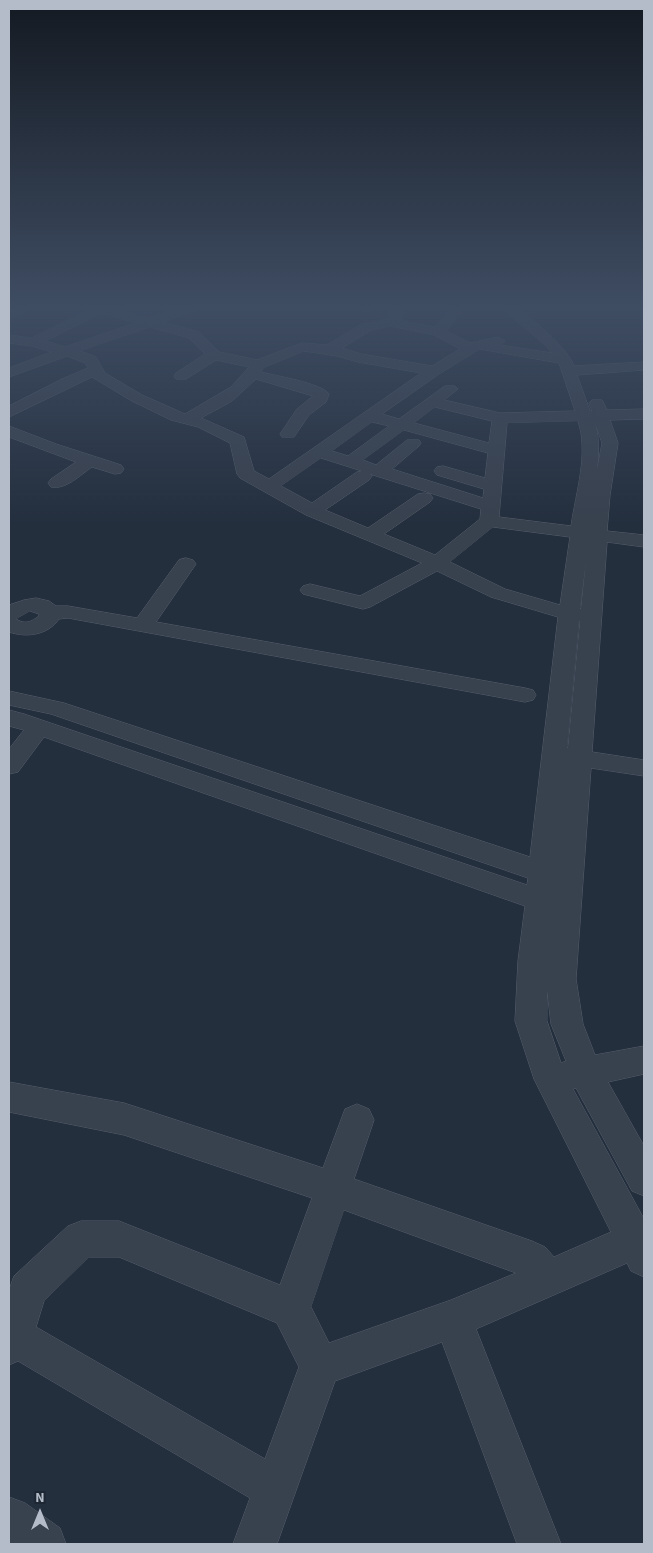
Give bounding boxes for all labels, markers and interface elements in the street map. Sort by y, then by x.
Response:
north arrow [15,1488,65,1538]
text: N [35,1488,45,1508]

